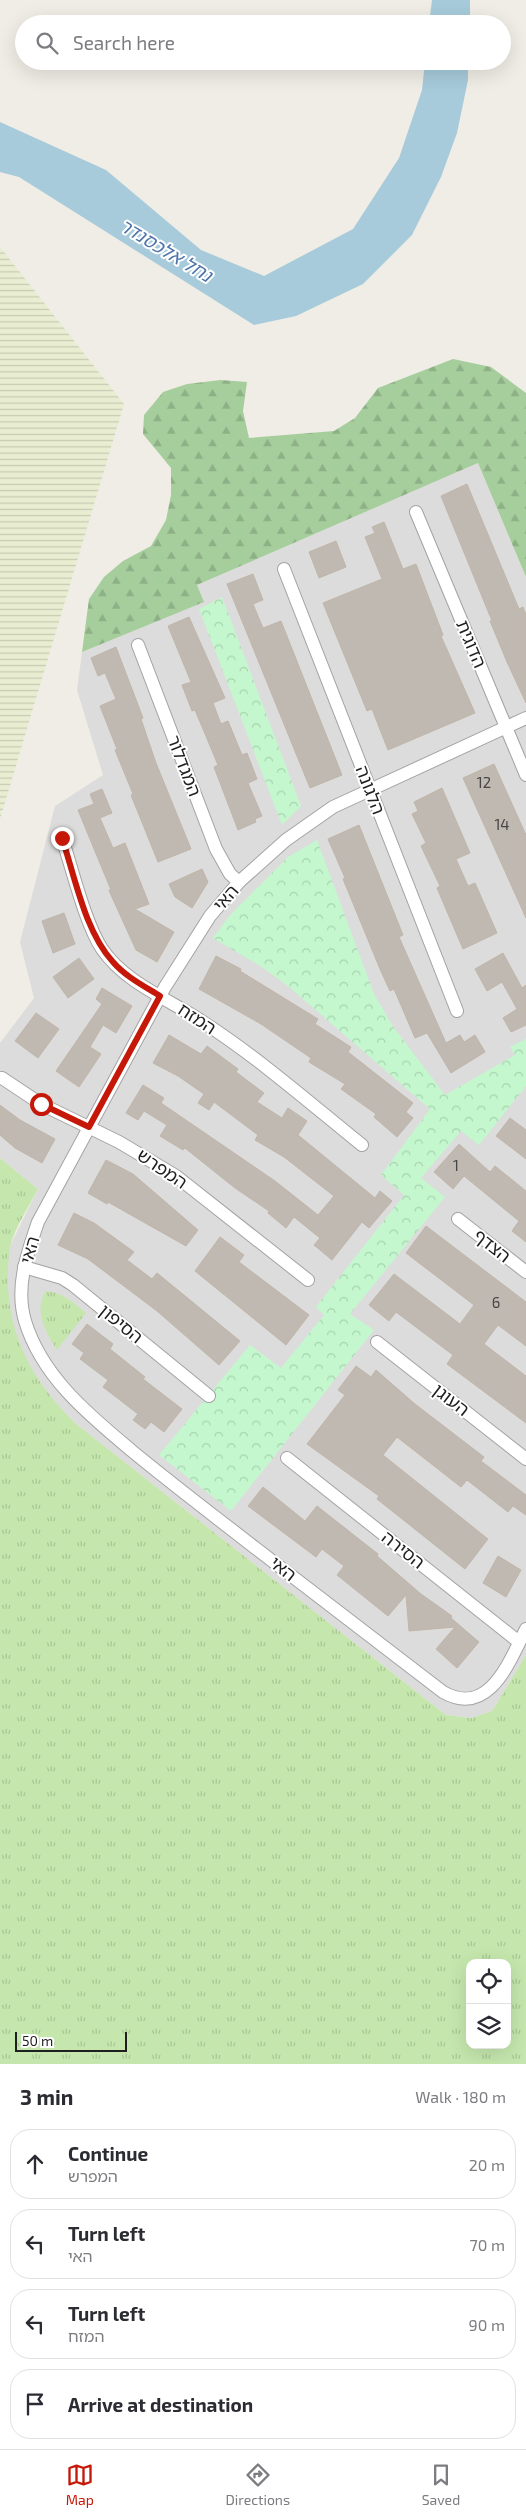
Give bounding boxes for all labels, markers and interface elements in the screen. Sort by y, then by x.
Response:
search box [15,15,511,70]
icon: search [33,29,61,57]
text: Search here [73,31,175,54]
water label: נחל אלכסנדר [116,213,218,287]
street label: הדוגית [452,616,492,671]
street label: המגדלור [163,732,207,799]
street label: הלגונה [352,762,390,817]
house number: 12 [477,773,491,791]
house number: 14 [494,815,510,833]
route end [51,827,74,850]
street label: האי [208,880,243,915]
street label: המזח [174,998,221,1039]
route start [30,1093,53,1116]
street label: המפרש [133,1143,192,1193]
house number: 1 [453,1156,459,1174]
street label: הצדף [470,1224,516,1266]
street label: האי [15,1233,43,1266]
house number: 6 [492,1293,500,1311]
street label: הסיפון [95,1299,148,1347]
street label: העוגן [429,1378,474,1420]
street label: הסירה [378,1526,430,1573]
street label: האי [266,1551,301,1585]
map controls [466,1959,511,2049]
button: locate [466,1959,511,2004]
button: layers [466,2004,511,2049]
scale bar [15,2029,128,2052]
text: 50 m [22,2032,53,2049]
text: 3 min [20,2084,73,2109]
text: Walk · 180 m [415,2087,506,2106]
text: Continue [68,2142,148,2165]
icon: ahead [21,2150,49,2178]
text: 20 m [469,2155,505,2174]
text: המפרש [68,2166,118,2185]
text: Turn left [68,2222,145,2245]
icon: left [21,2230,49,2258]
text: 70 m [470,2235,505,2254]
text: האי [68,2246,93,2265]
text: Turn left [68,2302,145,2325]
icon: left [21,2310,49,2338]
text: 90 m [469,2315,505,2334]
text: המזח [68,2326,104,2345]
icon: arrive [21,2390,49,2418]
text: Arrive at destination [68,2393,253,2416]
tab: Map [66,2461,94,2508]
tab: Directions [226,2461,290,2508]
tab: Saved [422,2461,460,2508]

